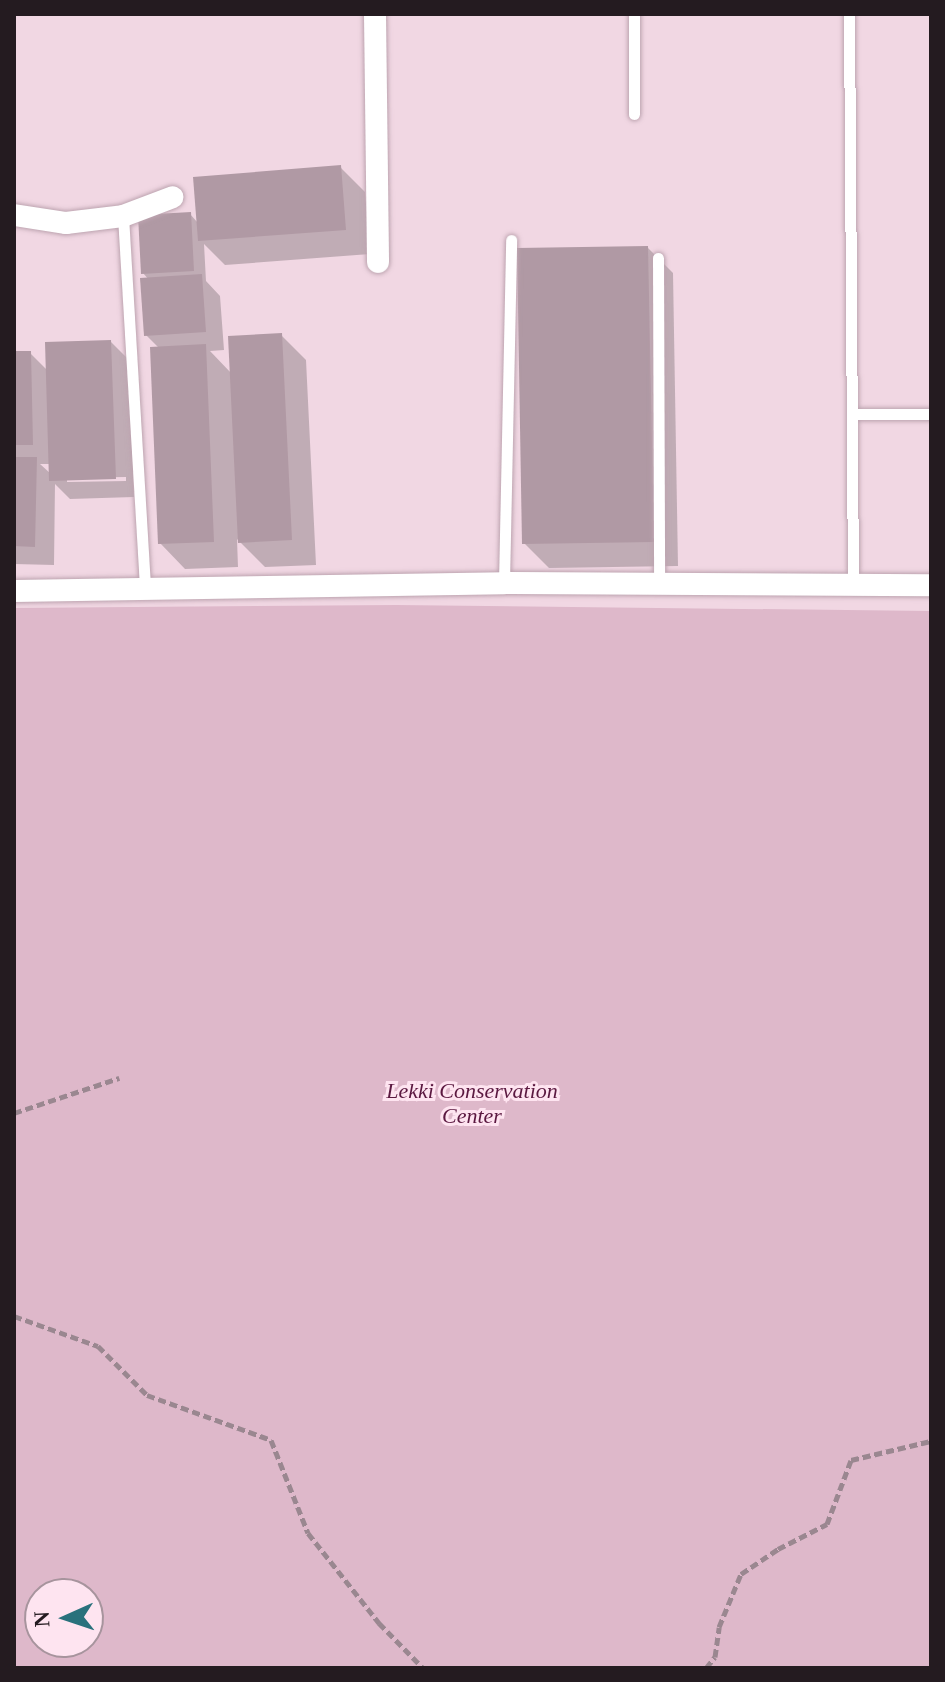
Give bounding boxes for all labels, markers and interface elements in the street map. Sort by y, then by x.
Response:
park label: Lekki Conservation Center [386,1077,558,1128]
north arrow [24,1578,104,1658]
text: N [29,1611,54,1628]

